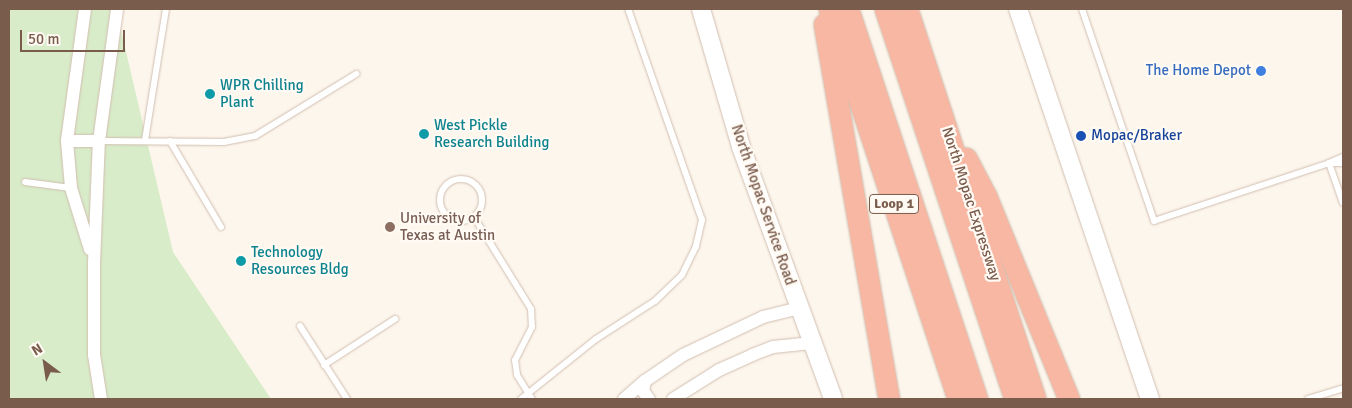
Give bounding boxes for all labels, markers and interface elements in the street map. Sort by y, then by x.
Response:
scale bar [22,20,128,52]
text: 50 m [28,30,59,48]
place label: The Home Depot [1146,62,1251,80]
marker: The Home Depot [1255,65,1267,77]
place label: WPR Chilling Plant [220,76,304,111]
marker: WPR Chilling Plant [204,88,216,100]
place label: West Pickle Research Building [434,116,549,151]
street label: North Mopac Service Road [727,122,799,288]
street label: North Mopac Expressway [938,125,1004,283]
place label: Mopac/Braker [1091,127,1182,145]
marker: West Pickle Research Building [418,128,430,140]
marker: Mopac/Braker [1075,130,1087,142]
road number: Loop 1 [869,192,919,215]
place label: University of Texas at Austin [400,209,495,244]
marker: University of Texas at Austin [384,221,396,233]
place label: Technology Resources Bldg [251,243,349,278]
marker: Technology Resources Bldg [235,255,247,267]
north arrow [20,338,70,388]
text: N [28,340,46,360]

